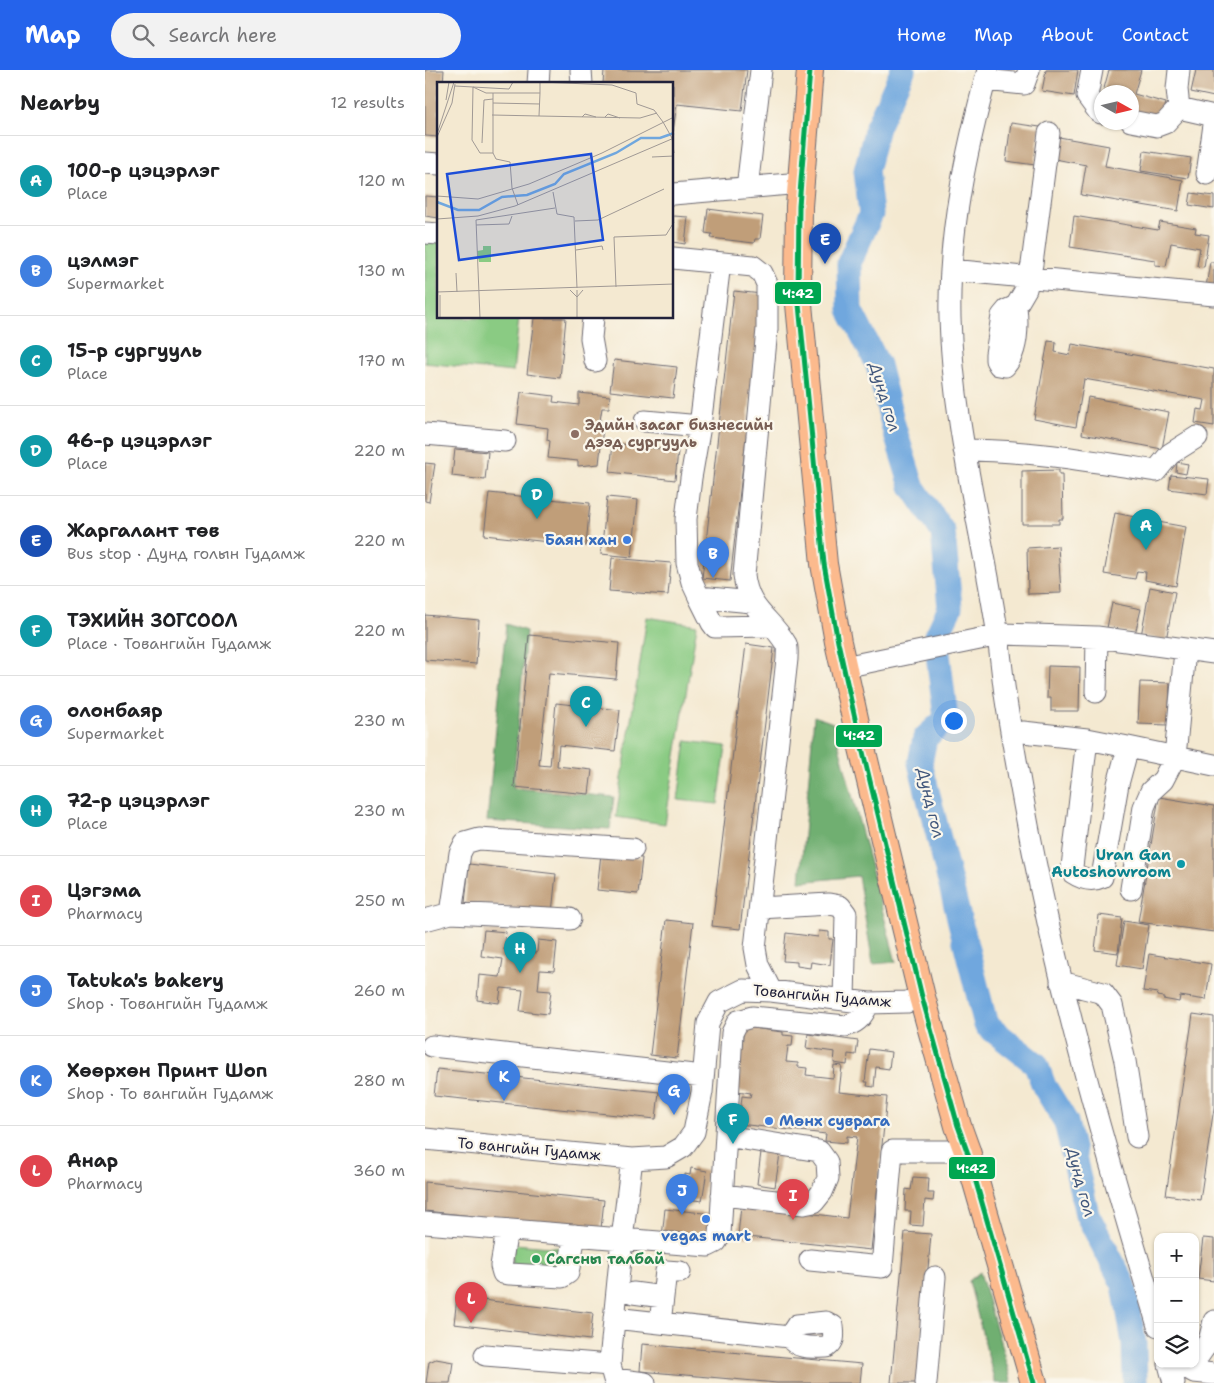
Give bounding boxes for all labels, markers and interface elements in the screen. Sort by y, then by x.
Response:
search box [111,13,461,58]
text: Map [25,19,81,51]
icon: search [129,21,157,49]
text: Search here [169,23,277,48]
text: Home [897,23,946,47]
text: Map [974,23,1013,47]
text: About [1041,23,1094,47]
text: Contact [1122,23,1189,47]
inset map [437,82,674,319]
north arrow [1094,85,1139,130]
text: Nearby [20,89,100,117]
text: 12 results [330,92,405,113]
text: 100-р цэцэрлэг [67,158,220,183]
text: A [30,170,42,191]
text: 120 m [358,170,405,191]
text: Place [67,183,108,204]
pin: E [809,223,841,264]
text: цэлмэг [67,248,139,273]
text: B [31,260,41,281]
text: 130 m [358,260,405,281]
text: Supermarket [67,273,164,294]
line badge: Ч:42 [774,281,822,305]
text: Ч:42 [782,284,814,302]
text: 15-р сургууль [67,338,202,363]
text: C [31,350,41,371]
text: 170 m [358,350,405,371]
water label: Дунд гол [864,359,906,434]
text: Place [67,363,108,384]
place label: Эдийн засаг бизнесийн дээд сургууль [585,415,773,452]
text: 46-р цэцэрлэг [67,428,212,453]
marker: Эдийн засаг бизнесийн дээд сургууль [569,428,581,440]
text: D [30,440,42,461]
text: 220 m [353,440,405,461]
text: Place [67,453,108,474]
pin: D [521,478,553,519]
pin: A [1130,509,1162,550]
text: Жаргалант төв [67,518,219,543]
text: E [31,530,41,551]
text: 220 m [353,530,405,551]
place label: Баян хан [545,530,617,550]
marker: Баян хан [621,534,633,546]
pin: B [697,537,729,578]
text: Bus stop · Дунд голын Гудамж [67,543,305,564]
text: ТЭХИЙН ЗОГСООЛ [67,608,238,633]
text: F [31,620,41,641]
text: 220 m [353,620,405,641]
text: Place · Товангийн Гудамж [67,633,271,654]
pin: C [570,686,602,727]
text: олонбаяр [67,698,163,723]
your location [941,708,967,734]
text: G [30,710,42,731]
text: 230 m [353,710,405,731]
text: Supermarket [67,723,164,744]
line badge: Ч:42 [835,724,883,748]
text: Ч:42 [843,726,875,744]
water label: Дунд гол [913,765,949,840]
text: 72-р цэцэрлэг [67,788,210,813]
text: H [30,800,42,821]
text: 230 m [353,800,405,821]
text: Place [67,813,108,834]
place label: Uran Gan Autoshowroom [1051,845,1171,882]
marker: Uran Gan Autoshowroom [1175,858,1187,870]
text: Цэгэма [67,878,141,903]
text: I [32,890,40,911]
text: 250 m [354,890,405,911]
text: Pharmacy [67,903,143,924]
pin: H [504,932,536,973]
text: Tatuka's bakery [67,968,224,993]
text: J [31,980,41,1001]
text: 260 m [353,980,405,1001]
street label: Товангийн Гудамж [752,980,893,1012]
text: Shop · Товангийн Гудамж [67,993,268,1014]
text: Хөөрхөн Принт Шоп [67,1058,268,1083]
pin: K [488,1060,520,1101]
text: K [31,1070,41,1091]
text: 280 m [353,1070,405,1091]
pin: G [658,1074,690,1115]
text: Shop · То вангийн Гудамж [67,1083,273,1104]
pin: F [717,1103,749,1144]
place label: Мөнх суврага [779,1111,891,1131]
marker: Мөнх суврага [763,1115,775,1127]
street label: То вангийн Гудамж [456,1133,602,1165]
water label: Дунд гол [1061,1144,1100,1219]
text: Анар [67,1148,118,1173]
line badge: Ч:42 [948,1156,996,1180]
text: Ч:42 [956,1159,988,1177]
text: L [32,1160,40,1181]
text: 360 m [353,1160,405,1181]
text: Pharmacy [67,1173,143,1194]
pin: J [666,1174,698,1215]
pin: I [777,1179,809,1220]
marker: vegas mart [700,1213,712,1225]
place label: vegas mart [661,1226,751,1246]
map controls [1154,1233,1199,1368]
button: + [1154,1233,1199,1278]
place label: Сагсны талбай [546,1249,665,1269]
marker: Сагсны талбай [530,1253,542,1265]
button: − [1154,1278,1199,1323]
pin: L [455,1282,487,1323]
button: layers [1154,1323,1199,1368]

